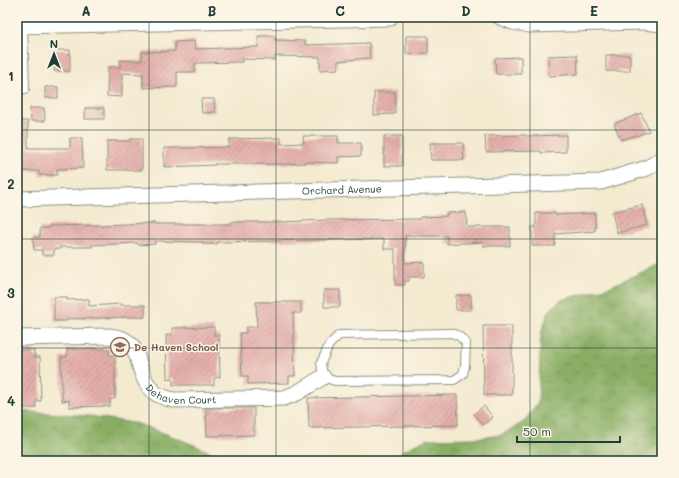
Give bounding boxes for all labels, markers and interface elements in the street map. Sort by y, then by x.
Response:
text: A [81,2,91,19]
text: B [208,2,217,19]
text: C [335,2,345,19]
text: D [461,2,471,19]
text: E [590,2,598,19]
north arrow [34,34,74,74]
text: N [50,36,58,51]
text: 1 [8,67,14,84]
text: 2 [7,175,15,192]
street label: Orchard Avenue [302,181,382,198]
text: 3 [7,284,15,301]
school or university icon: De Haven School [109,336,131,358]
place label: De Haven School [134,340,219,354]
street label: Dehaven Court [143,381,217,407]
text: 4 [7,392,15,409]
scale bar [517,418,620,444]
text: 50 m [523,423,551,439]

